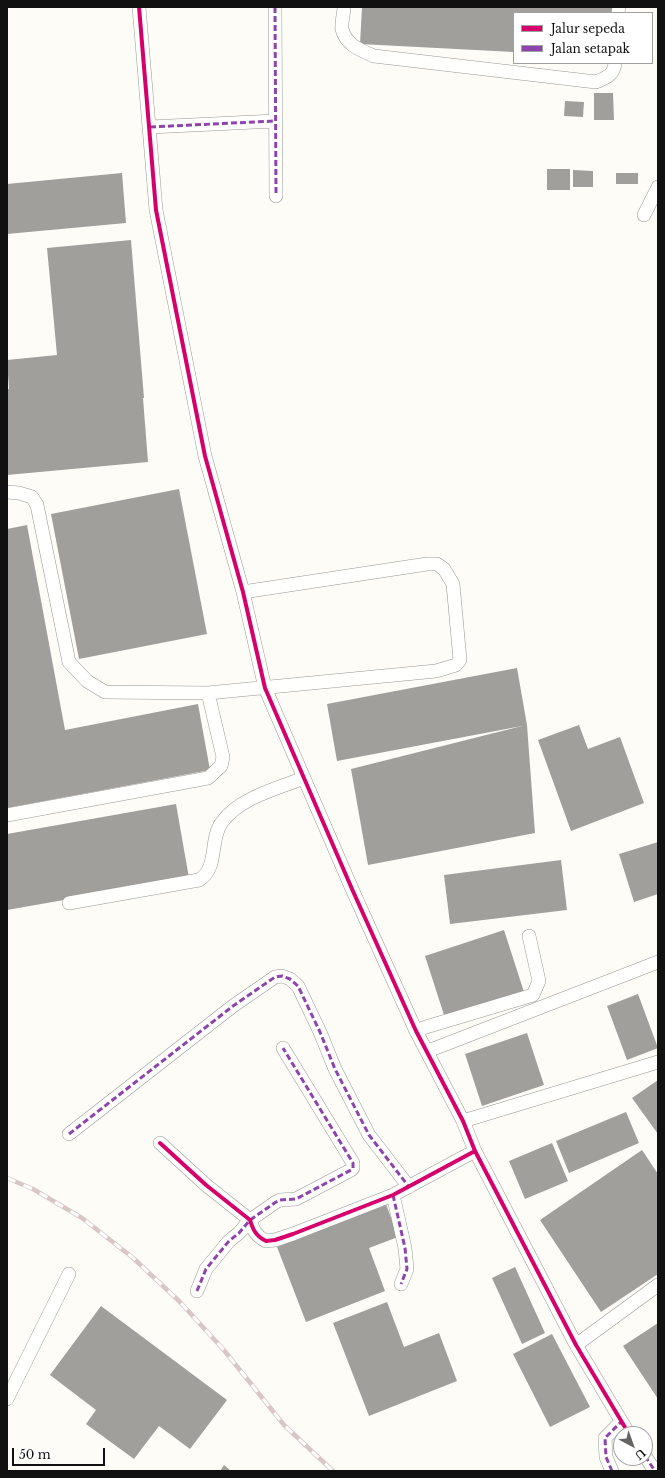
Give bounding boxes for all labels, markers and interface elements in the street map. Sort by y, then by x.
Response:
legend [513,12,653,64]
text: Jalur sepeda [551,21,625,36]
text: Jalan setapak [551,41,630,56]
north arrow [613,1426,653,1466]
scale bar [14,1440,107,1466]
text: U [632,1446,648,1463]
text: 50 m [19,1447,51,1462]

